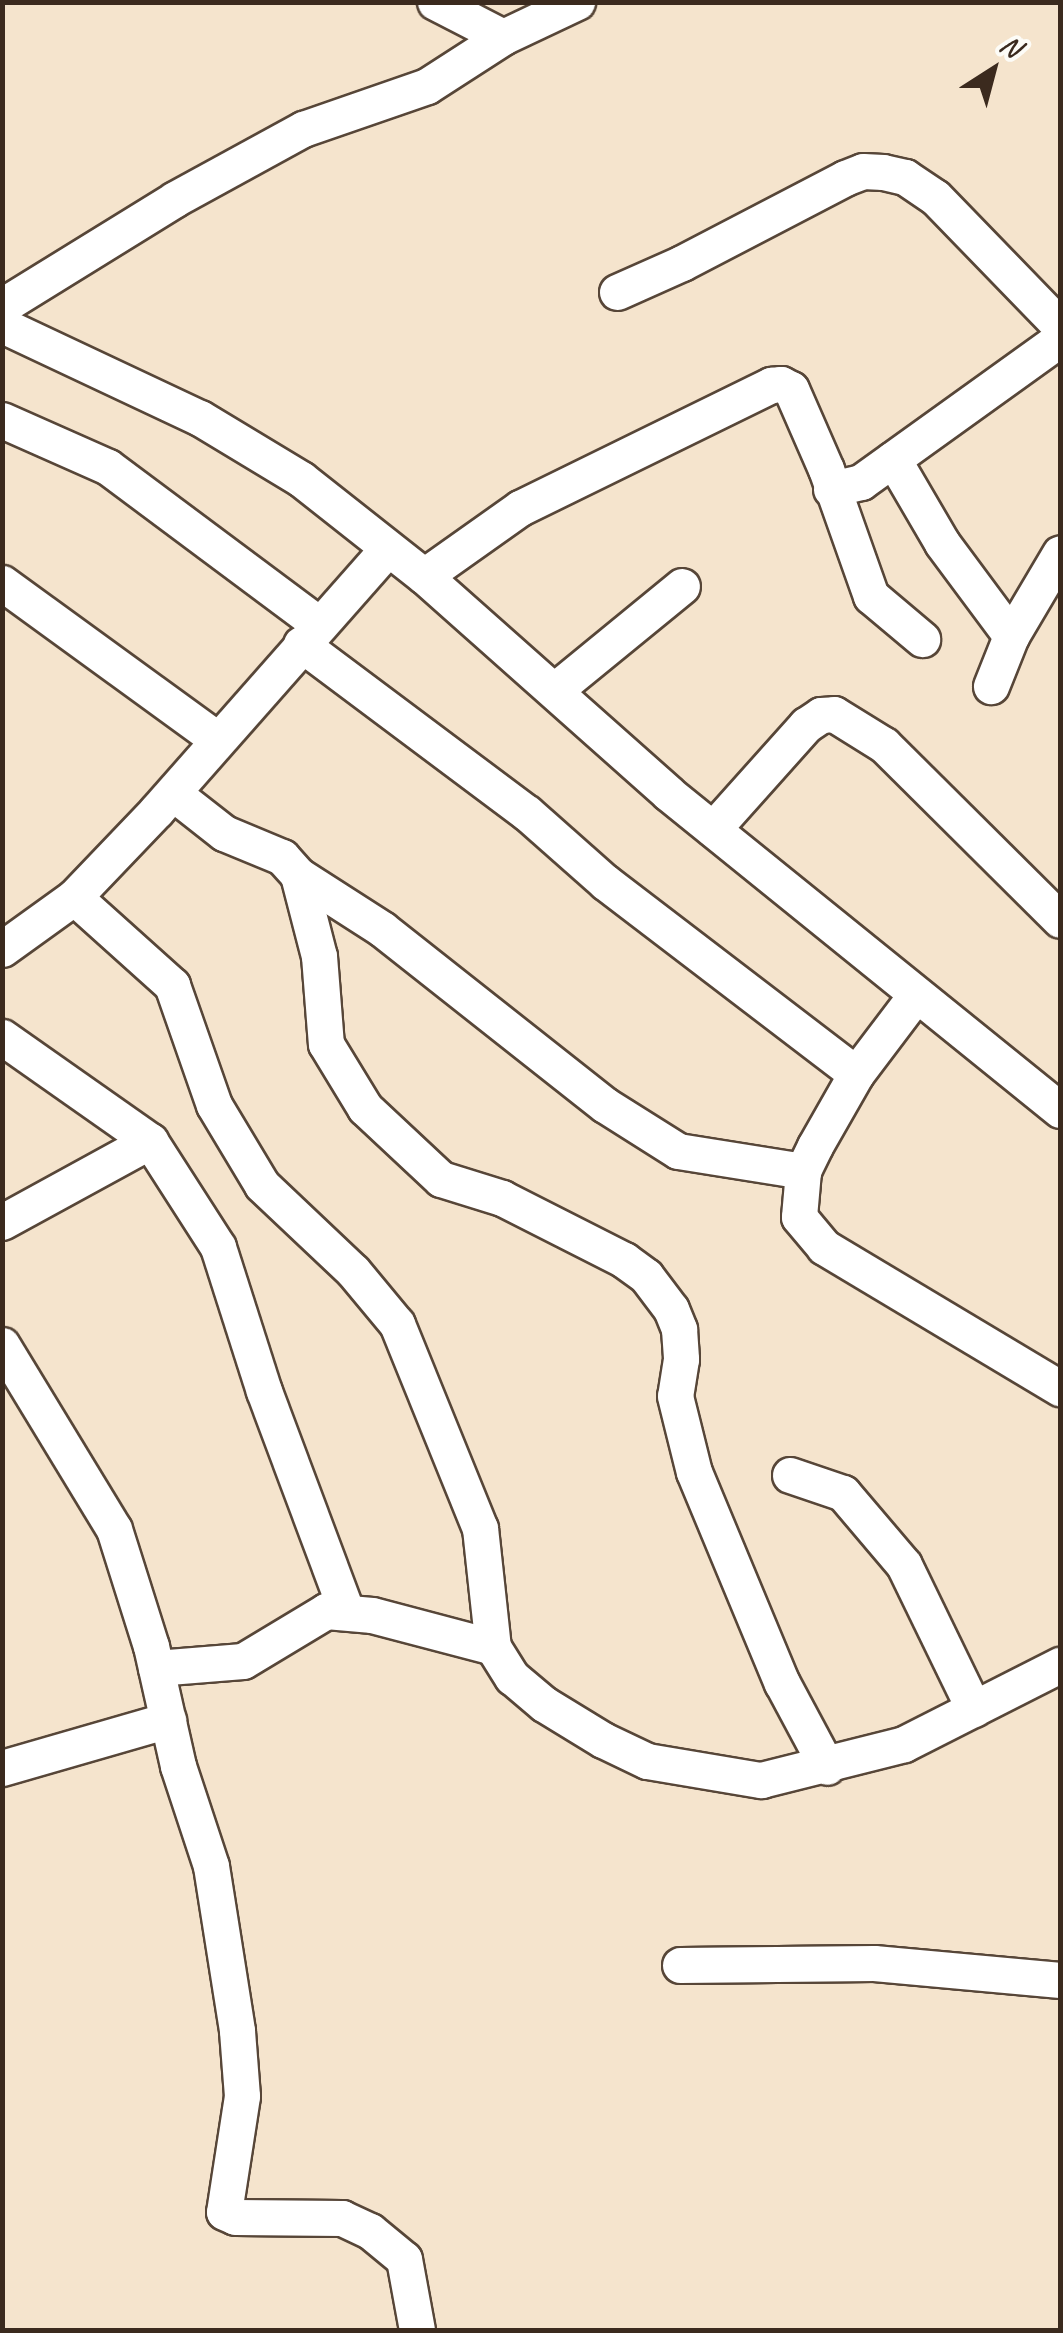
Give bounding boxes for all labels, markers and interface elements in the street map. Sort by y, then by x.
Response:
north arrow [943,20,1043,120]
text: N [994,26,1028,65]

